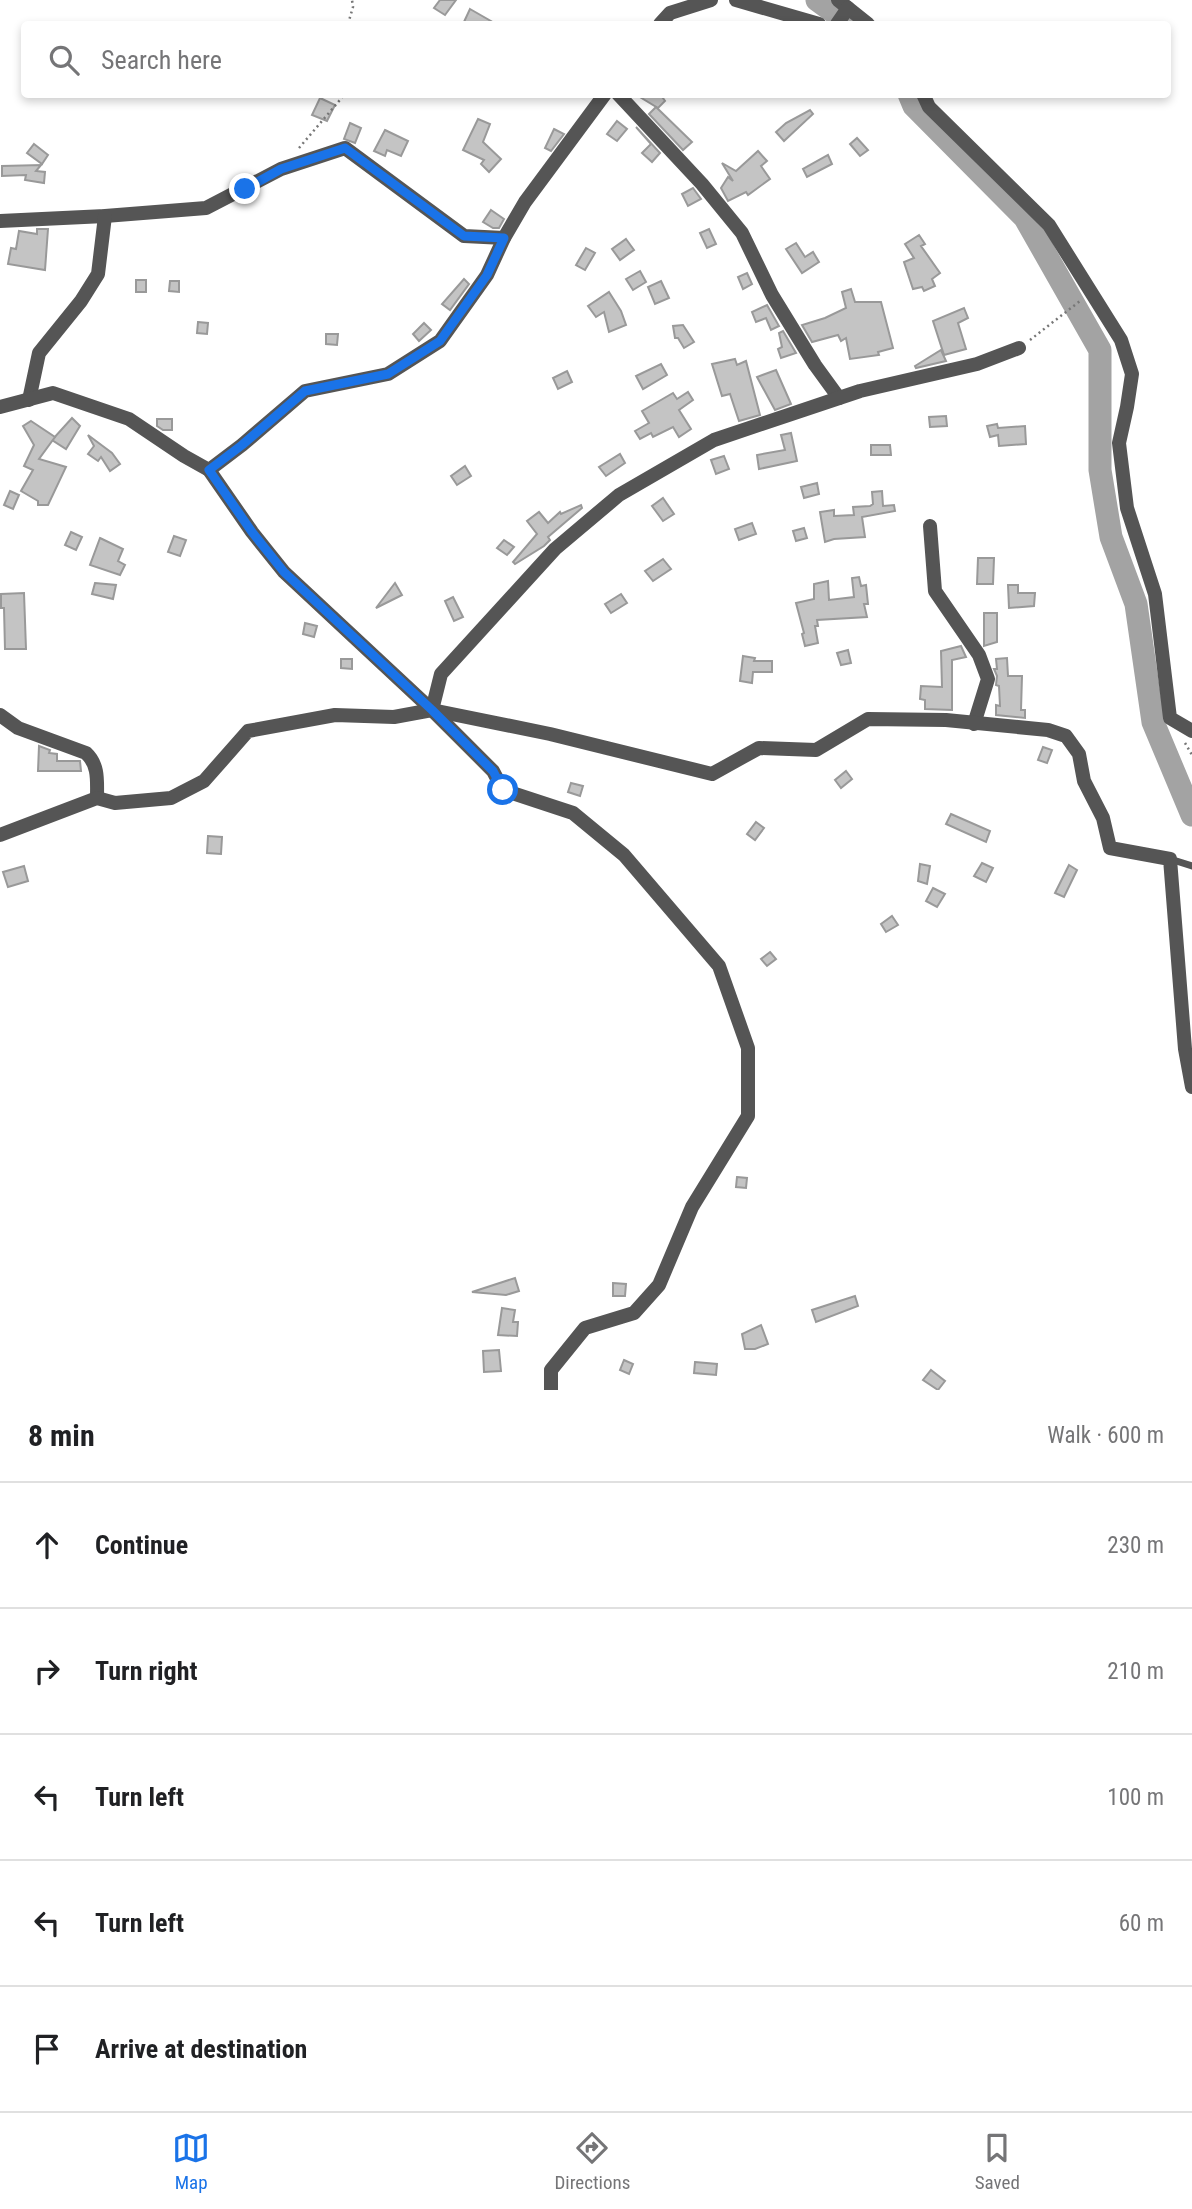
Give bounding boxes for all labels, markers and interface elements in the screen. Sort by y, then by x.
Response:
search box [21,21,1171,98]
icon: search [45,41,83,79]
text: Search here [101,45,222,75]
route end [229,173,260,204]
route start [487,774,518,805]
text: 8 min [28,1418,95,1453]
text: Walk · 600 m [1047,1422,1164,1449]
icon: ahead [28,1526,66,1564]
text: Continue [95,1530,188,1560]
text: 230 m [1107,1532,1164,1559]
icon: right [28,1652,66,1690]
text: Turn right [95,1656,197,1686]
text: 210 m [1107,1658,1164,1685]
icon: left [28,1778,66,1816]
text: Turn left [95,1782,184,1812]
text: 100 m [1107,1784,1164,1811]
icon: left [28,1904,66,1942]
text: Turn left [95,1908,184,1938]
text: 60 m [1119,1910,1164,1937]
icon: arrive [28,2030,66,2068]
text: Arrive at destination [95,2034,307,2064]
tab: Map [172,2129,210,2194]
tab: Directions [554,2129,630,2194]
tab: Saved [975,2129,1020,2194]

